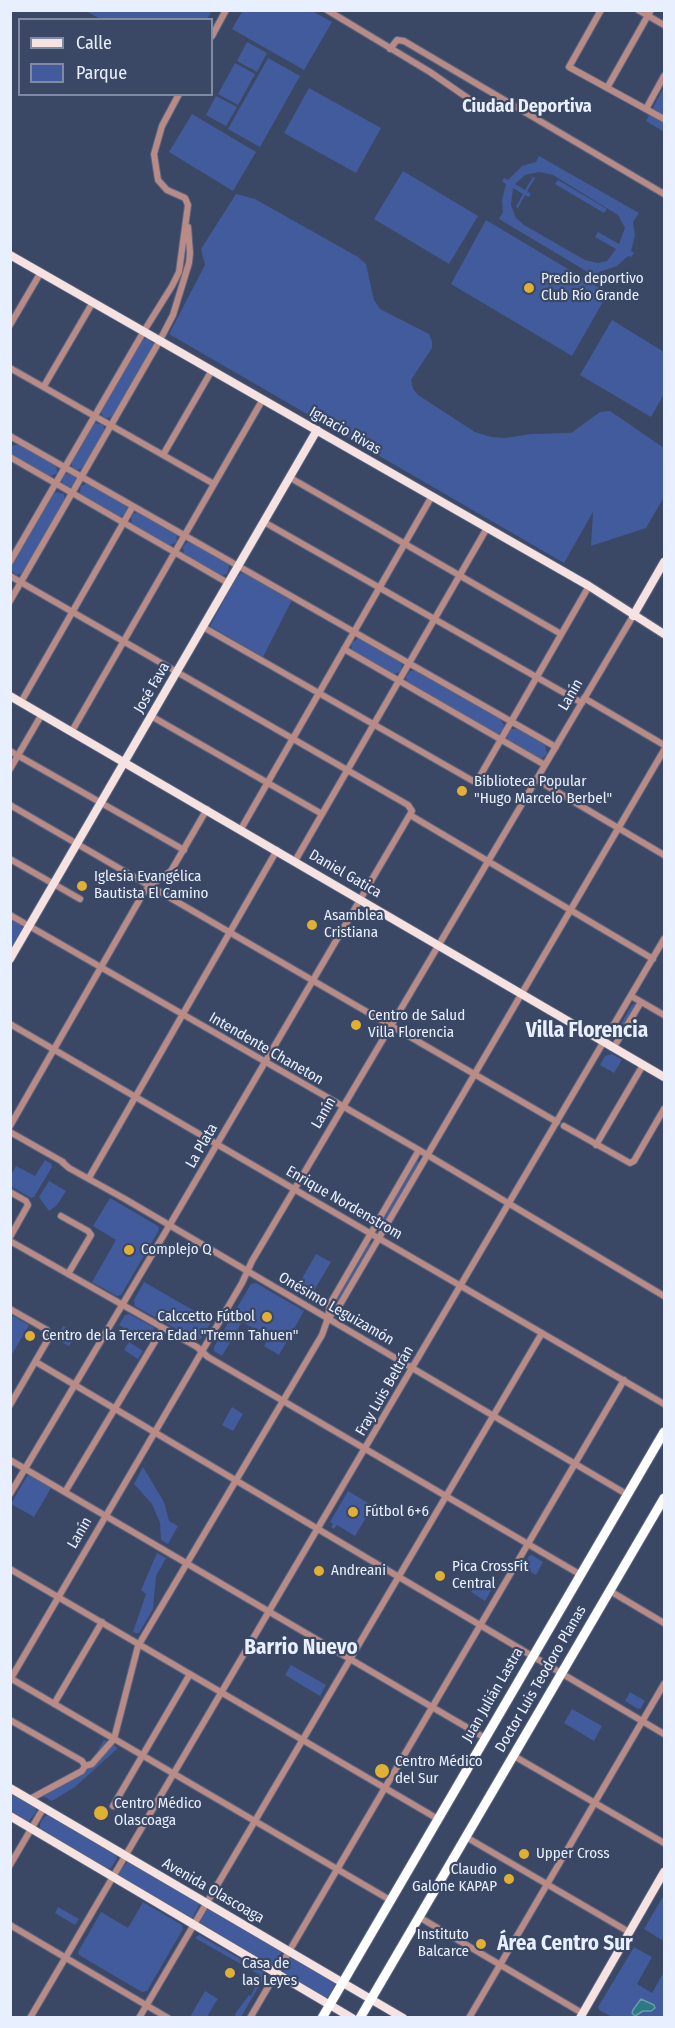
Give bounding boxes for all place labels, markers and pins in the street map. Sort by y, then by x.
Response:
place label: Predio deportivo Club Río Grande [541,270,644,305]
marker: Predio deportivo Club Río Grande [522,281,536,295]
place label: Biblioteca Popular "Hugo Marcelo Berbel" [474,773,612,808]
marker: Biblioteca Popular "Hugo Marcelo Berbel" [455,784,469,798]
place label: Iglesia Evangélica Bautista El Camino [94,868,209,903]
marker: Iglesia Evangélica Bautista El Camino [75,879,89,893]
place label: Asamblea Cristiana [324,907,384,942]
marker: Asamblea Cristiana [305,918,319,932]
place label: Centro de Salud Villa Florencia [368,1007,465,1042]
marker: Centro de Salud Villa Florencia [349,1018,363,1032]
place label: Complejo Q [141,1241,212,1259]
marker: Complejo Q [122,1243,136,1257]
place label: Calccetto Fútbol [157,1308,255,1326]
marker: Calccetto Fútbol [260,1310,274,1324]
place label: Centro de la Tercera Edad "Tremn Tahuen" [42,1327,298,1345]
marker: Centro de la Tercera Edad "Tremn Tahuen" [23,1329,37,1343]
place label: Fútbol 6+6 [365,1503,429,1521]
marker: Fútbol 6+6 [346,1505,360,1519]
place label: Pica CrossFit Central [452,1558,528,1593]
place label: Andreani [331,1562,386,1580]
marker: Andreani [312,1564,326,1578]
marker: Pica CrossFit Central [433,1569,447,1583]
place label: Centro Médico del Sur [395,1753,483,1788]
marker: Centro Médico del Sur [373,1762,391,1780]
place label: Centro Médico Olascoaga [114,1795,202,1830]
marker: Centro Médico Olascoaga [92,1804,110,1822]
place label: Upper Cross [536,1845,610,1863]
marker: Upper Cross [517,1847,531,1861]
place label: Claudio Galone KAPAP [412,1861,497,1896]
marker: Claudio Galone KAPAP [502,1872,516,1886]
place label: Instituto Balcarce [417,1926,469,1961]
marker: Instituto Balcarce [474,1937,488,1951]
place label: Casa de las Leyes [242,1955,297,1990]
marker: Casa de las Leyes [223,1966,237,1980]

